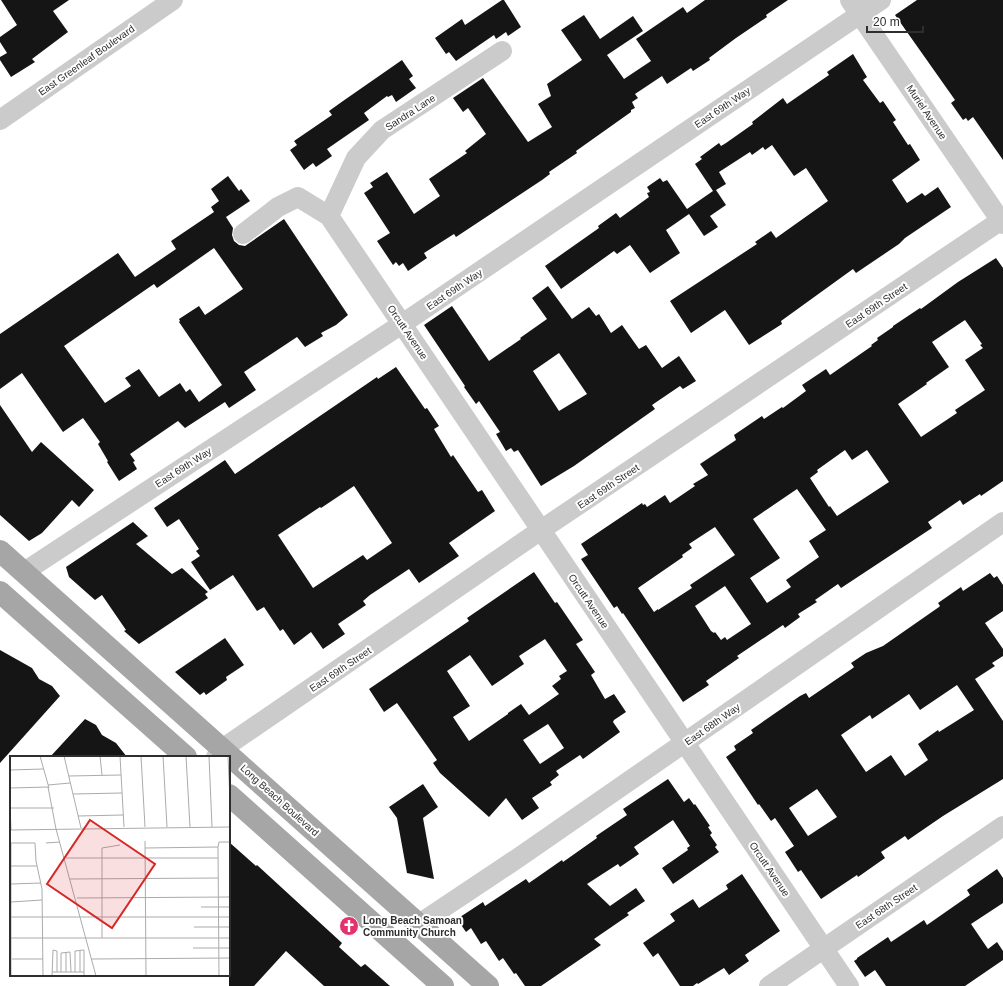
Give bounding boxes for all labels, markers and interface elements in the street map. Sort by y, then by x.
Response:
scale bar [867,8,923,34]
text: 20 m [873,15,900,29]
street label: East Greenleaf Boulevard [36,23,136,98]
street label: Muriel Avenue [904,83,949,142]
street label: East 69th Way [692,85,752,130]
street label: Sandra Lane [383,92,438,133]
street label: East 69th Way [424,267,484,312]
street label: East 69th Street [843,281,909,330]
street label: Orcutt Avenue [385,303,430,362]
street label: East 69th Way [153,445,213,490]
street label: East 69th Street [575,462,641,511]
street label: Orcutt Avenue [566,572,611,631]
street label: East 69th Street [307,645,373,694]
street label: East 68th Way [683,701,742,747]
inset map [10,756,230,976]
street label: Long Beach Boulevard [238,762,321,838]
street label: Orcutt Avenue [747,840,792,899]
street label: East 68th Street [853,882,919,931]
church icon: Long Beach Samoan Community Church [338,915,360,937]
place label: Long Beach Samoan Community Church [363,915,462,938]

